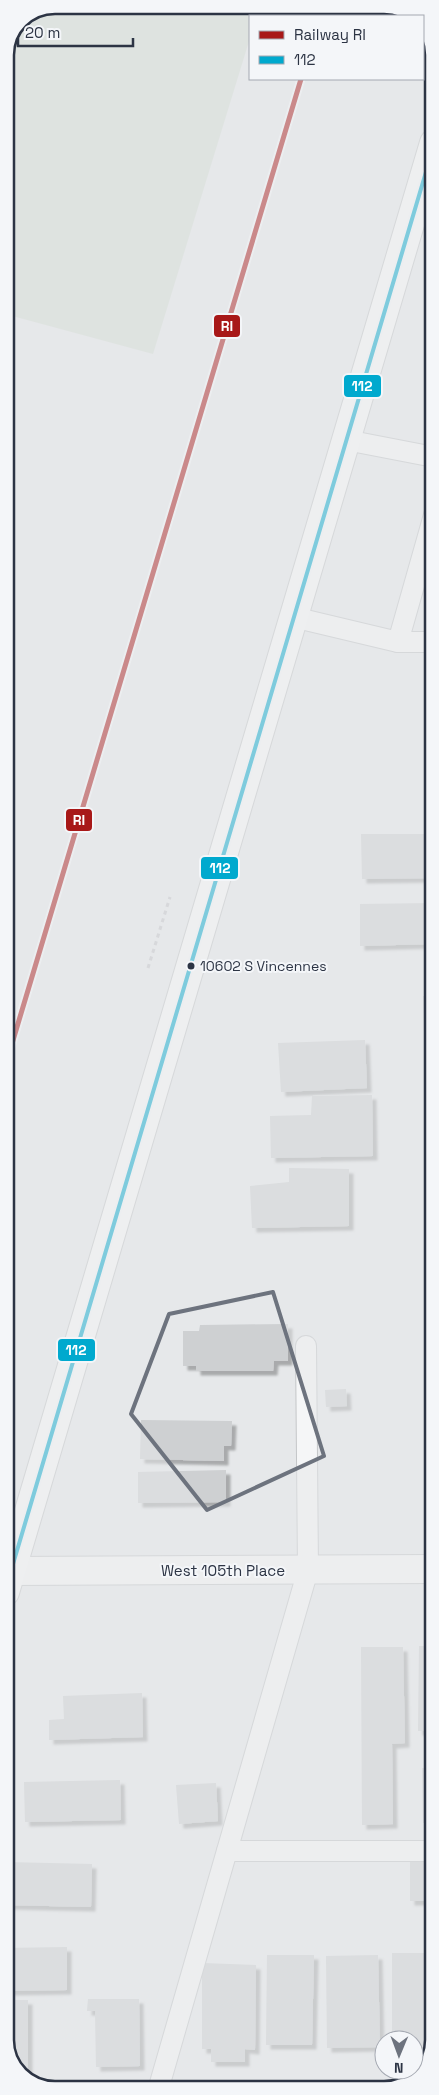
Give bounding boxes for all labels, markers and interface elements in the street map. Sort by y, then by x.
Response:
scale bar [18,15,132,47]
legend [249,15,424,80]
text: 20 m [25,23,60,42]
text: Railway RI [294,25,366,44]
text: 112 [294,50,316,69]
line badge: RI [213,314,241,338]
text: RI [221,317,233,335]
line badge: 112 [343,374,382,398]
text: 112 [352,377,372,395]
line badge: RI [65,808,93,832]
text: RI [73,811,85,829]
line badge: 112 [200,856,239,880]
text: 112 [210,859,230,877]
place label: 10602 S Vincennes [200,957,327,975]
marker: 10602 S Vincennes [186,961,196,971]
line badge: 112 [57,1338,96,1362]
text: 112 [66,1341,86,1359]
street label: West 105th Place [161,1561,285,1580]
north arrow [374,2030,424,2080]
text: N [394,2059,404,2077]

